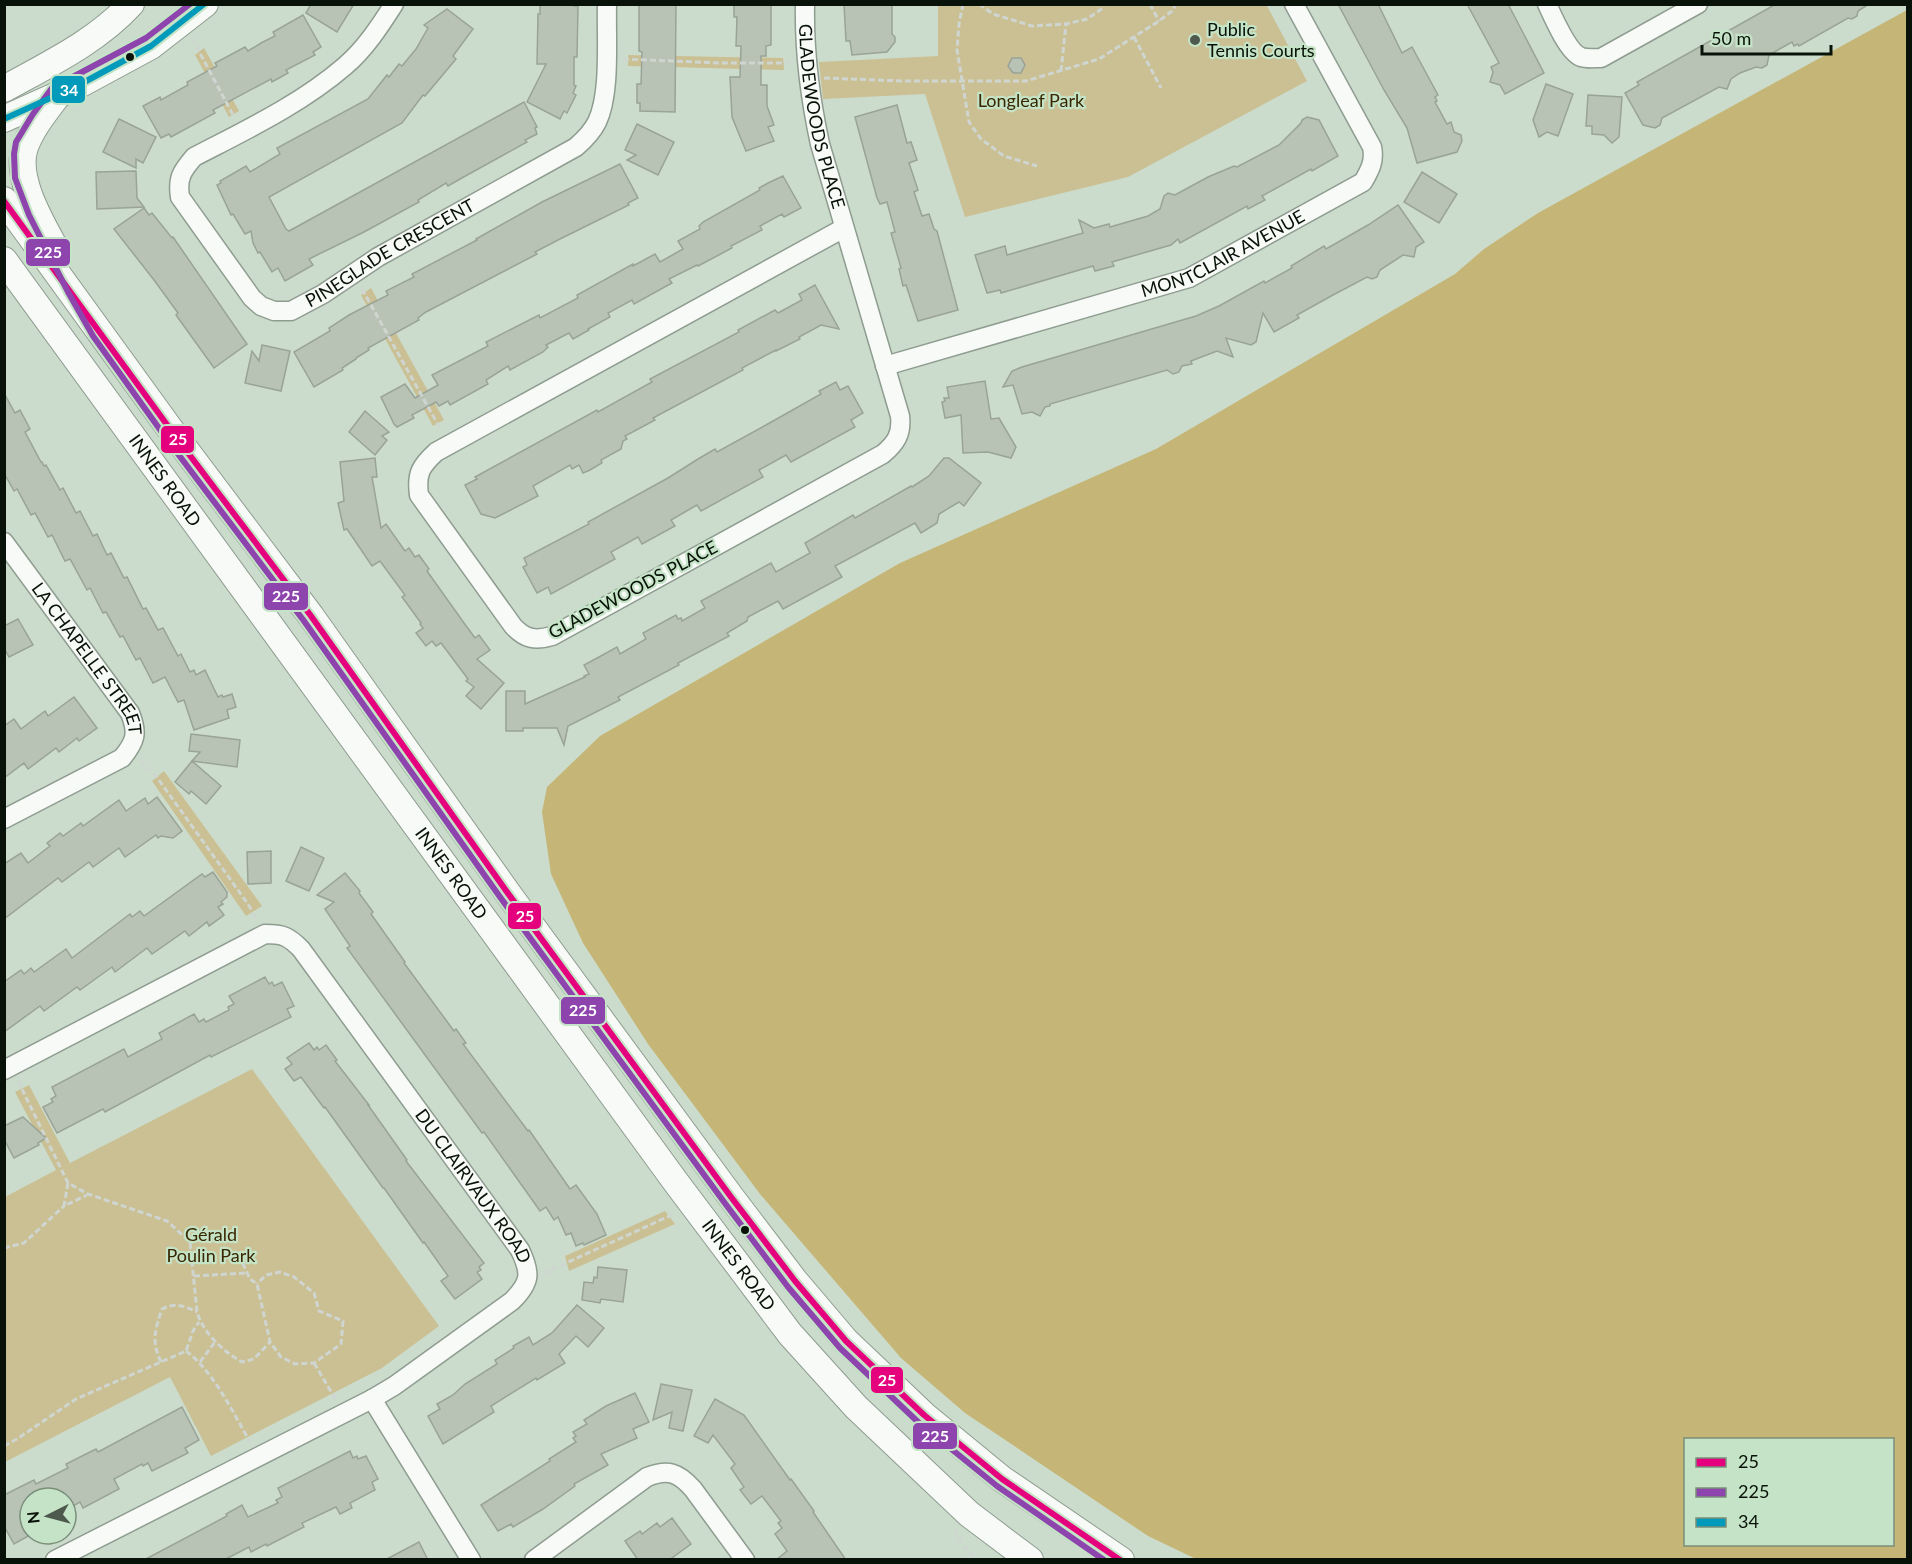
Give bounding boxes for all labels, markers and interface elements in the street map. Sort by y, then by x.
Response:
place label: Public Tennis Courts [1207,18,1315,61]
scale bar [1702,18,1831,56]
street label: GLADEWOODS PLACE [795,23,850,211]
text: 50 m [1711,27,1751,49]
marker: Public Tennis Courts [1188,33,1202,47]
unlabelled marker [124,51,136,63]
line badge: 34 [51,75,86,104]
text: 34 [60,80,78,99]
park label: Longleaf Park [978,89,1085,111]
street label: PINEGLADE CRESCENT [301,193,478,311]
street label: MONTCLAIR AVENUE [1138,204,1308,301]
line badge: 225 [25,238,71,267]
text: 225 [34,242,62,261]
line badge: 25 [160,425,195,454]
text: 25 [169,429,187,448]
street label: INNES ROAD [125,430,206,530]
street label: GLADEWOODS PLACE [544,535,721,643]
street label: LA CHAPELLE STREET [28,578,147,736]
line badge: 225 [263,582,309,611]
text: 225 [272,586,300,605]
street label: INNES ROAD [411,823,493,923]
line badge: 25 [507,902,542,930]
text: 25 [516,906,534,925]
line badge: 225 [560,996,606,1025]
text: 225 [569,1000,597,1019]
street label: DU CLAIRVAUX ROAD [411,1104,536,1266]
street label: INNES ROAD [698,1215,781,1315]
park label: Gérald Poulin Park [167,1223,256,1266]
unlabelled marker [739,1224,751,1236]
line badge: 25 [870,1366,904,1394]
text: 25 [878,1370,896,1389]
line badge: 225 [912,1422,958,1450]
text: 225 [921,1426,949,1445]
legend [1684,1438,1894,1546]
text: 25 [1738,1450,1759,1472]
text: 225 [1738,1480,1769,1502]
north arrow [18,1486,78,1546]
text: N [22,1510,43,1525]
text: 34 [1738,1510,1759,1532]

